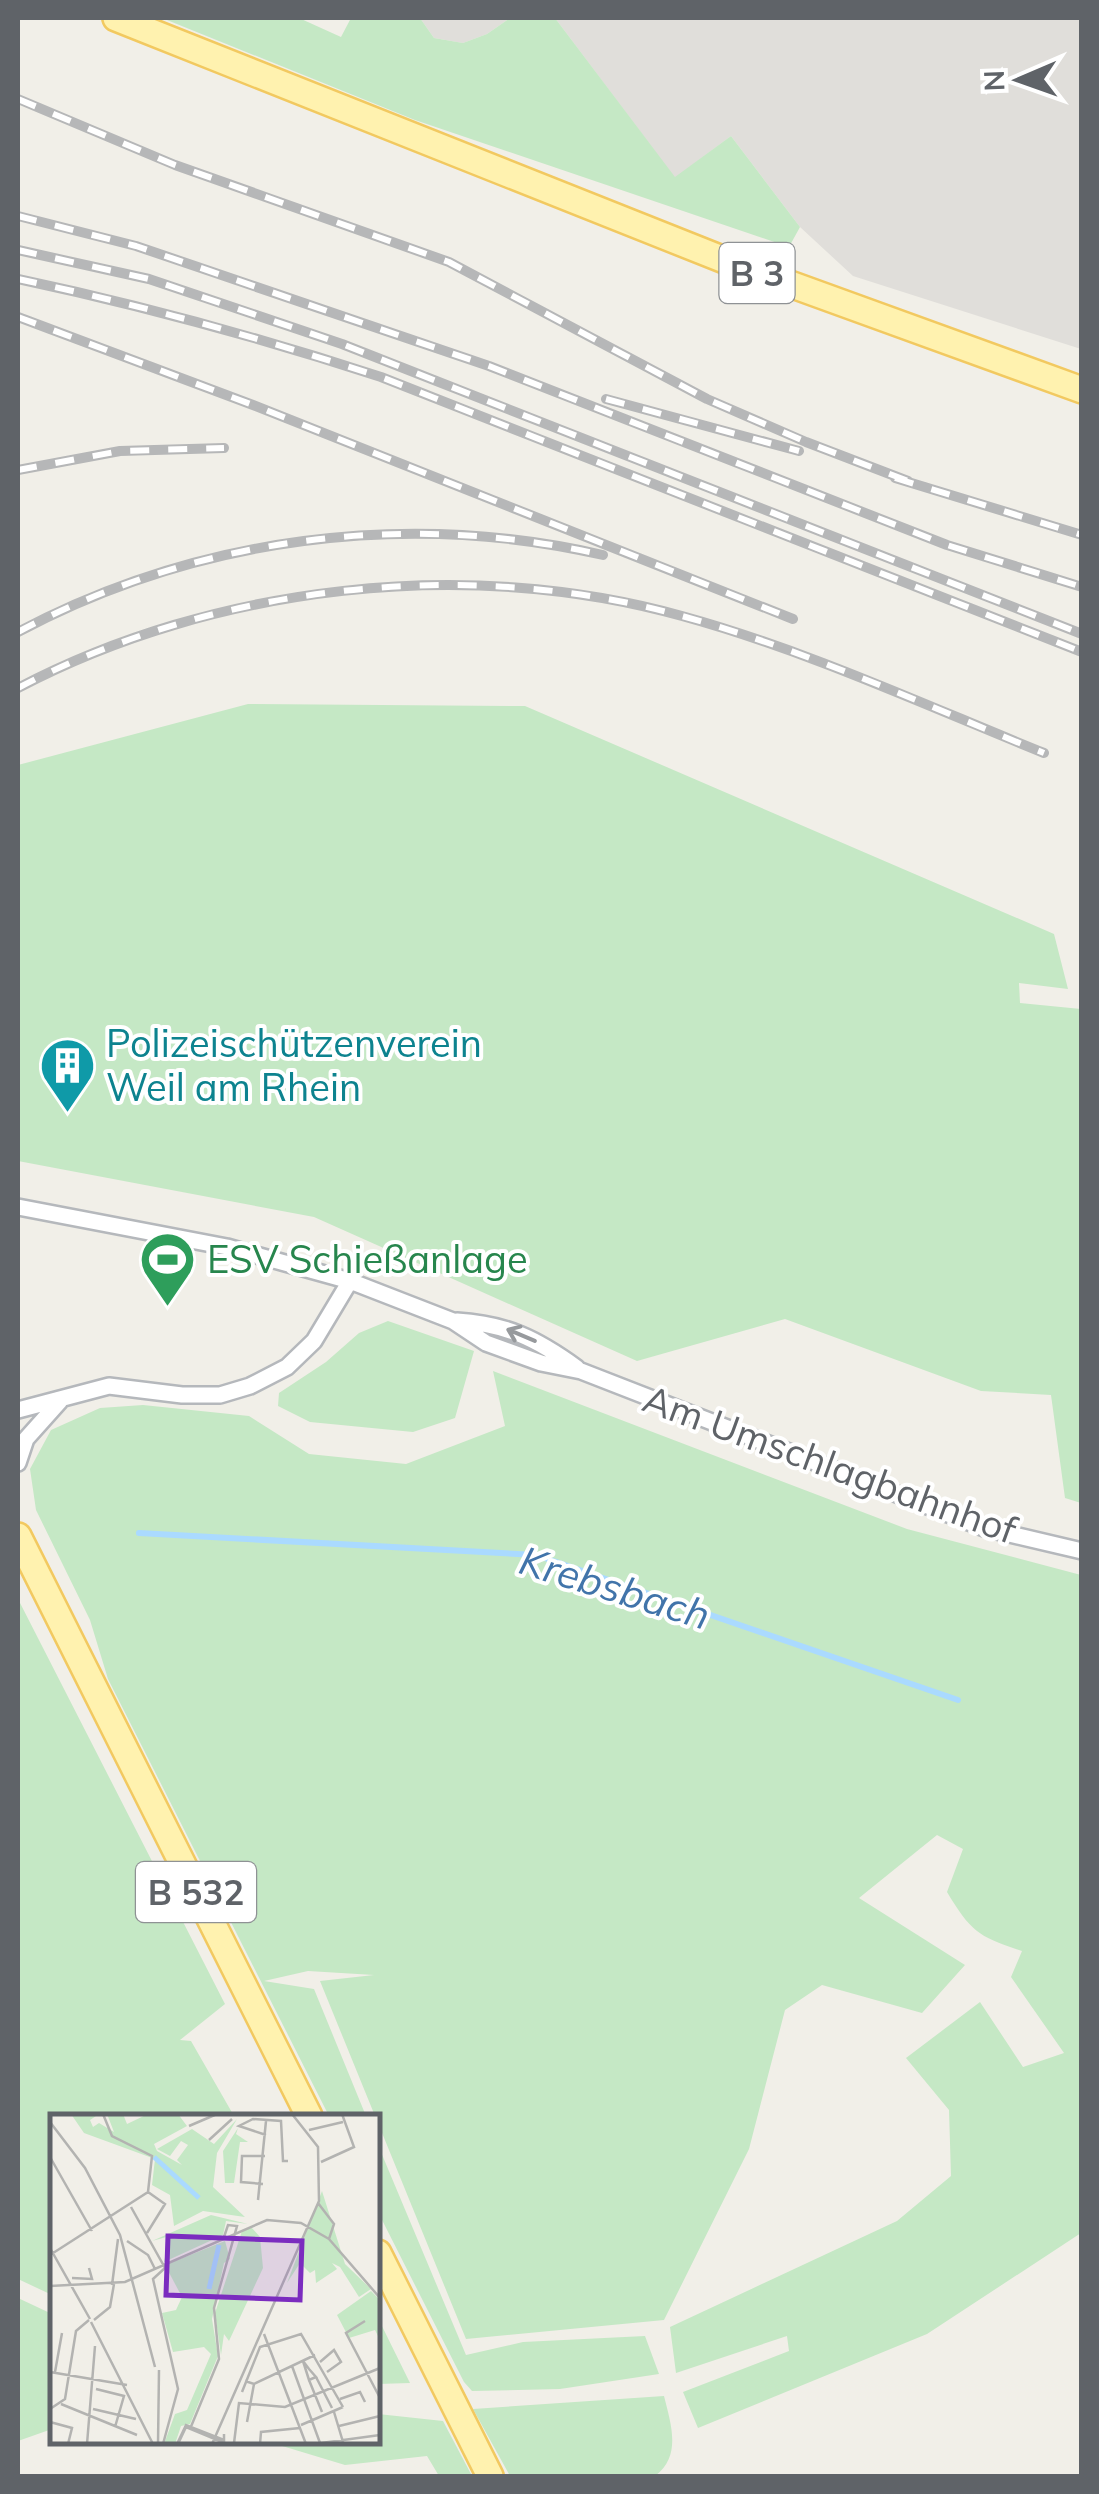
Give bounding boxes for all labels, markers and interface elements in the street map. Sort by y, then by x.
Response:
north arrow [969,30,1069,130]
text: N [976,70,1011,92]
road number: B 3 [720,243,794,303]
place label: Polizeischützenverein Weil am Rhein [106,1019,482,1111]
building icon: Polizeischützenverein Weil am Rhein [37,1035,97,1114]
sports icon: ESV Schießanlage [138,1229,198,1308]
place label: ESV Schießanlage [207,1235,528,1283]
one-way arrow [506,1325,537,1343]
street label: Am Umschlagbahnhof [637,1374,1024,1554]
water label: Krebsbach [514,1534,716,1640]
road number: B 532 [136,1862,256,1922]
inset map [50,2114,380,2444]

